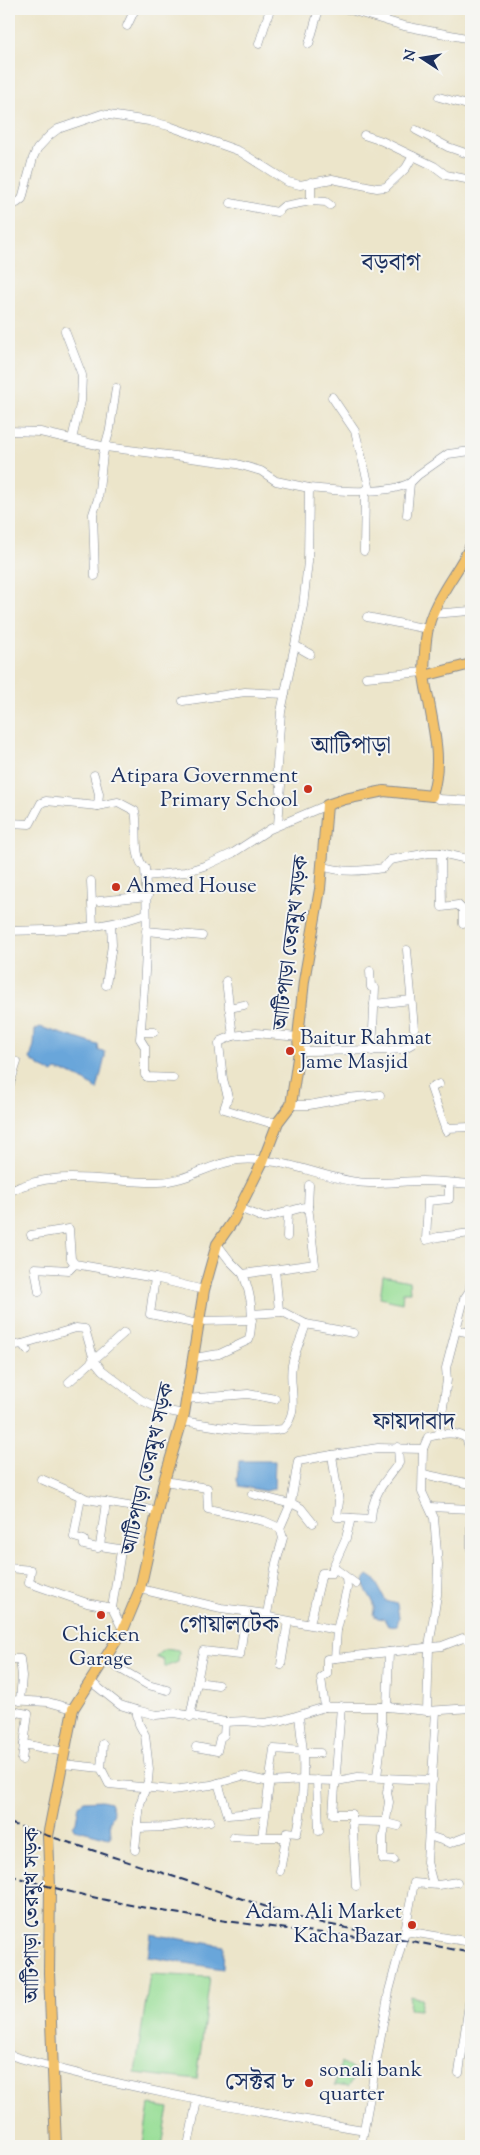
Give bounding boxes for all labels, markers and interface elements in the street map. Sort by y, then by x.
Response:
north arrow [398,32,448,82]
text: N [400,48,422,63]
district label: বড়বাগ [361,247,421,281]
district label: আটিপাড়া [310,730,391,764]
place label: Atipara Government Primary School [110,762,298,816]
marker: Atipara Government Primary School [302,783,314,795]
street label: আটিপাড়া তেরমুখ সড়ক [266,853,318,1033]
place label: Ahmed House [126,872,257,902]
marker: Ahmed House [110,881,122,893]
place label: Baitur Rahmat Jame Masjid [299,1024,432,1078]
marker: Baitur Rahmat Jame Masjid [284,1045,296,1057]
street label: আটিপাড়া তেরমুখ সড়ক [114,1379,184,1559]
district label: ফায়দাবাদ [372,1406,456,1440]
marker: Chicken Garage [95,1609,107,1621]
district label: গোয়ালটেক [179,1609,280,1643]
place label: Chicken Garage [62,1621,140,1675]
street label: আটিপাড়া তেরমুখ সড়ক [18,1826,48,2004]
place label: Adam Ali Market Kacha Bazar [245,1898,402,1952]
marker: Adam Ali Market Kacha Bazar [406,1919,418,1931]
place label: sonali bank quarter [319,2056,423,2110]
district label: সেক্টর ৮ [225,2066,295,2100]
marker: sonali bank quarter [303,2077,315,2089]

